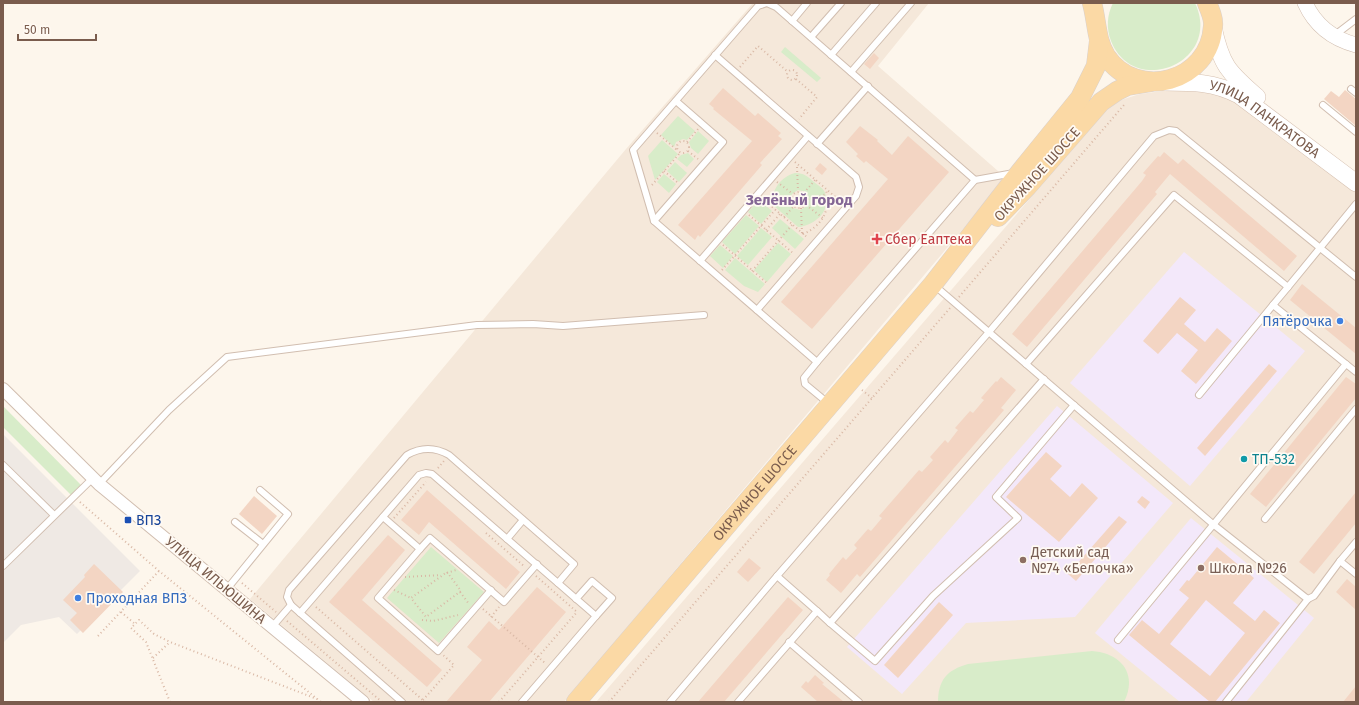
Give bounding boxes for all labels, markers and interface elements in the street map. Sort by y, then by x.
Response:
scale bar [18,16,96,42]
text: 50 m [24,23,50,37]
street label: УЛИЦА ПАНКРАТОВА [1208,77,1323,162]
street label: ОКРУЖНОЕ ШОССЕ [991,124,1084,225]
district label: Зелёный город [745,191,853,209]
place label: Сбер Еаптека [885,231,972,248]
marker: Сбер Еаптека [872,234,882,244]
place label: Пятёрочка [1262,313,1332,330]
marker: Пятёрочка [1335,316,1345,326]
street label: ОКРУЖНОЕ ШОССЕ [709,442,801,545]
place label: ТП-532 [1252,451,1295,468]
marker: ТП-532 [1239,454,1249,464]
place label: ВПЗ [136,512,161,529]
marker: ВПЗ [123,515,133,525]
street label: УЛИЦА ИЛЬЮШИНА [162,533,270,628]
place label: Детский сад №74 «Белочка» [1030,544,1134,577]
marker: Детский сад №74 «Белочка» [1018,555,1028,565]
place label: Школа №26 [1209,560,1287,577]
marker: Школа №26 [1196,563,1206,573]
place label: Проходная ВПЗ [86,590,187,607]
marker: Проходная ВПЗ [73,593,83,603]

